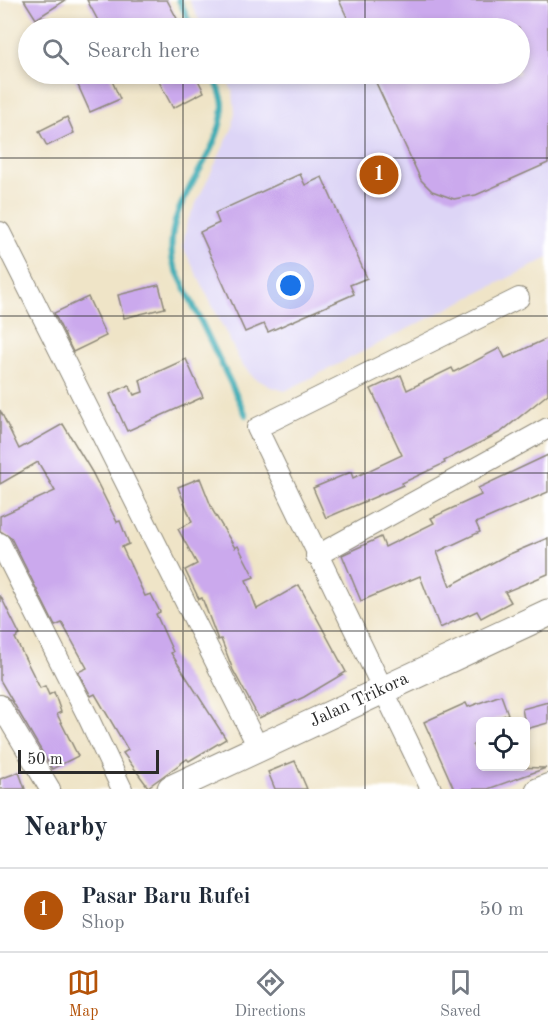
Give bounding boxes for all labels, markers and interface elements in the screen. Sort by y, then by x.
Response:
search box [18,18,530,84]
icon: search [39,35,72,68]
text: Search here [87,40,200,62]
pin: 1 [360,152,398,198]
your location [276,271,305,300]
street label: Jalan Trikora [307,669,411,731]
map controls [476,717,530,771]
button: locate [476,717,530,771]
scale bar [18,747,159,774]
text: 50 m [27,752,63,768]
text: Nearby [24,815,108,841]
text: Pasar Baru Rufei [81,886,250,908]
text: 1 [38,900,49,920]
text: 50 m [479,900,524,920]
text: Shop [81,913,125,933]
tab: Map [67,966,100,1022]
tab: Directions [235,966,306,1022]
tab: Saved [440,966,481,1022]

